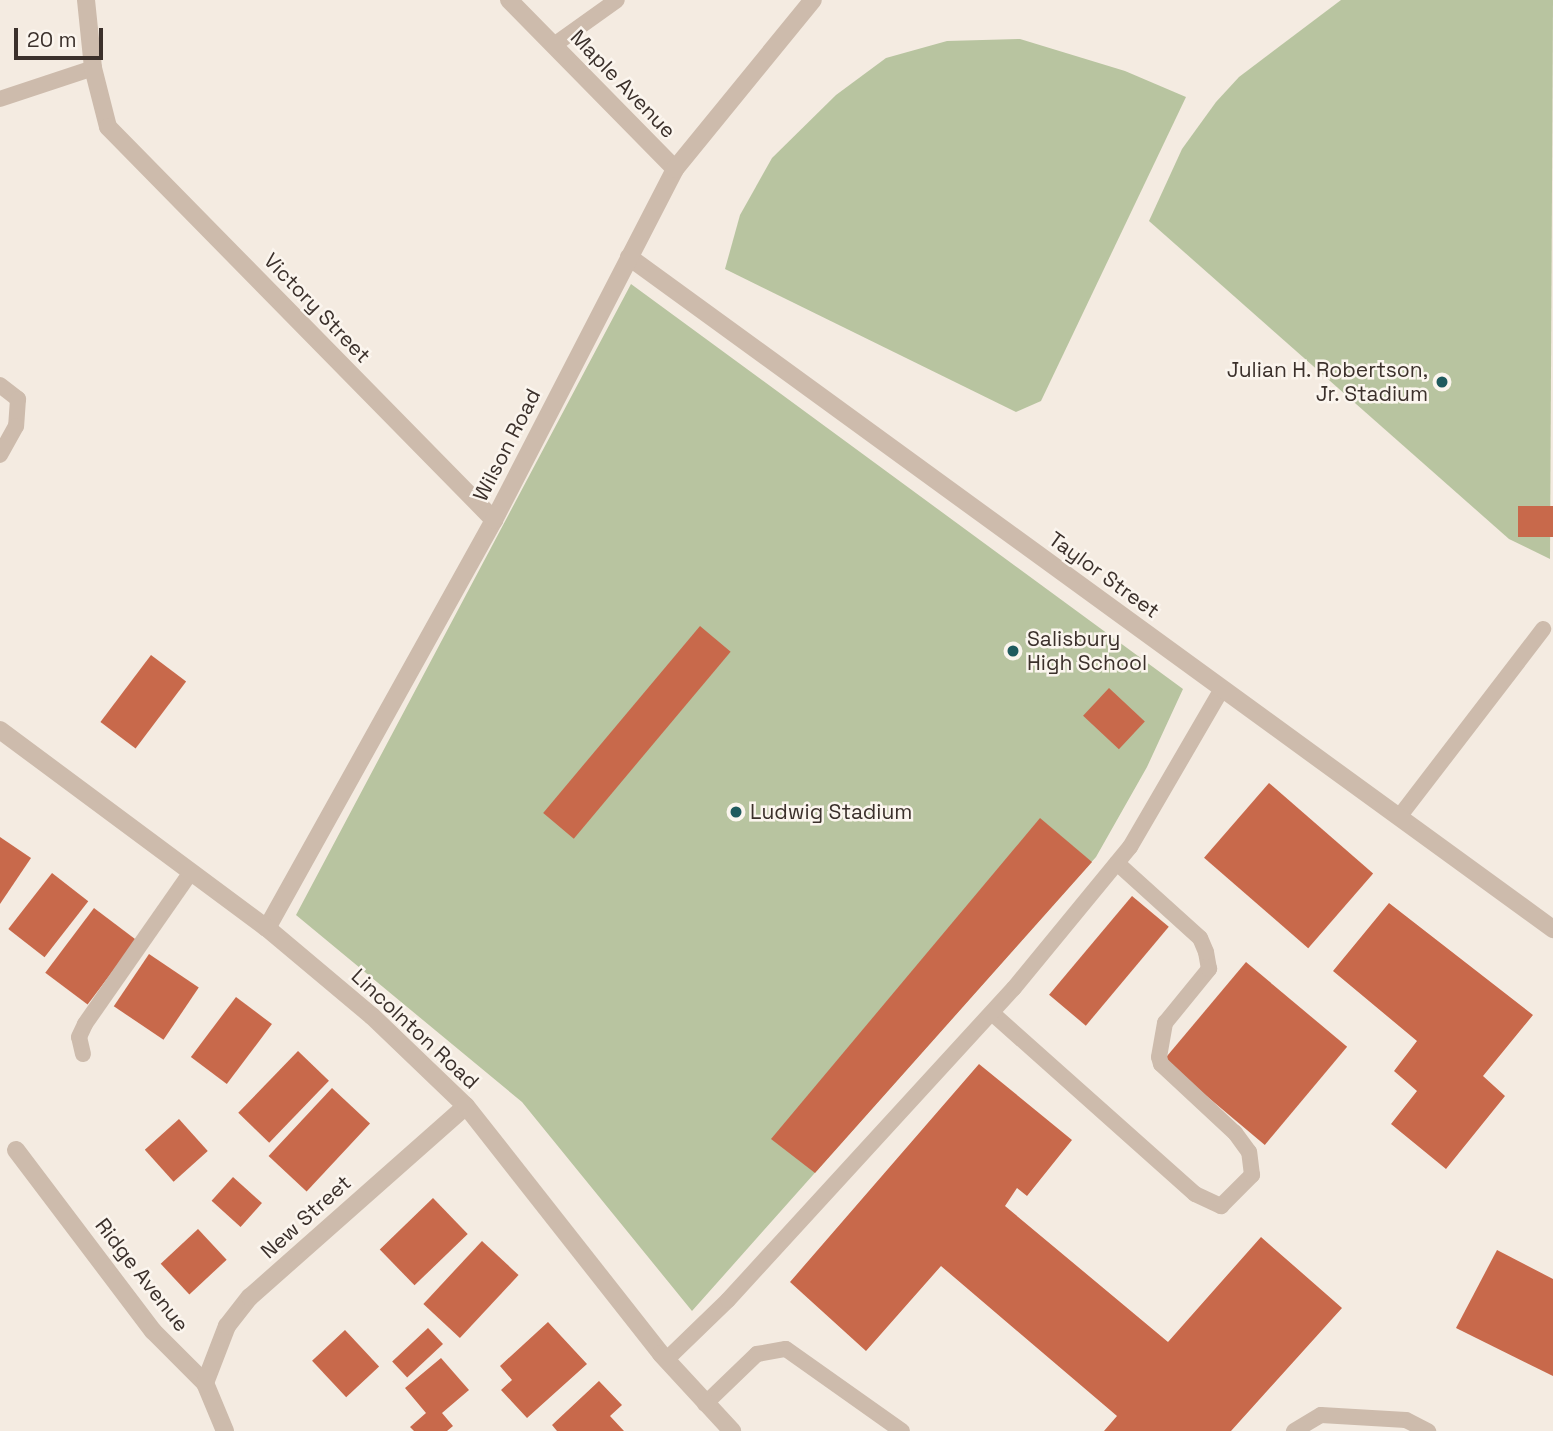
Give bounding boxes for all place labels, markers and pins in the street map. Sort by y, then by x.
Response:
place label: Julian H. Robertson, Jr. Stadium [1226,357,1428,407]
marker: Julian H. Robertson, Jr. Stadium [1434,374,1450,390]
place label: Salisbury High School [1027,626,1147,676]
marker: Salisbury High School [1005,643,1021,659]
place label: Ludwig Stadium [750,799,912,825]
marker: Ludwig Stadium [728,804,744,820]

